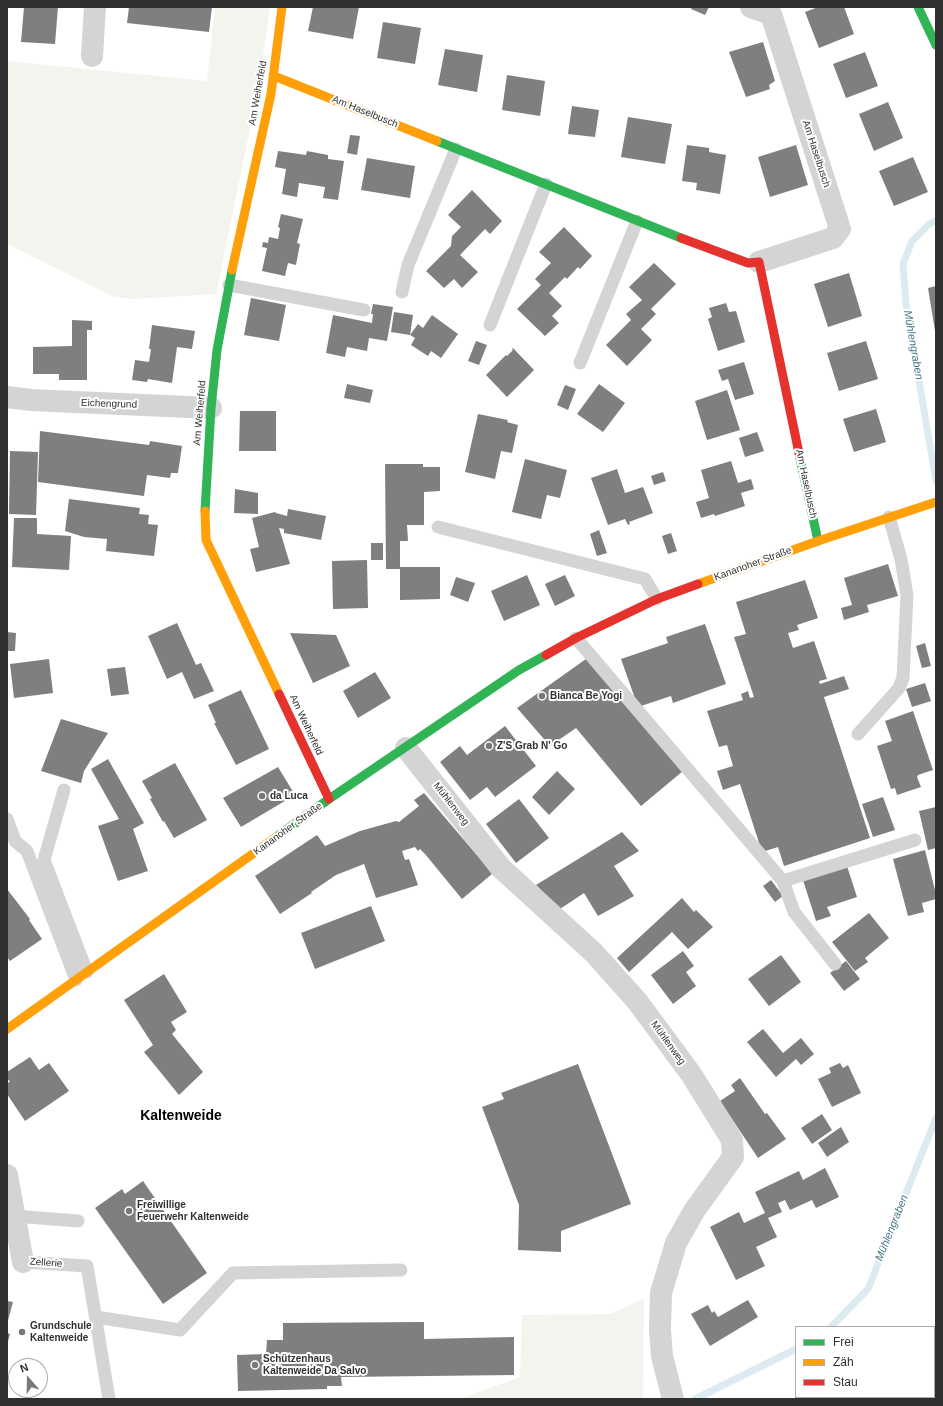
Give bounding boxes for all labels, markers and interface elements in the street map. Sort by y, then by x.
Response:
street label: Am Weiherfeld [246,60,270,126]
street label: Am Haselbusch [330,93,400,131]
street label: Am Haselbusch [799,119,833,189]
water label: Mühlengraben [900,309,926,381]
street label: Am Weiherfeld [191,380,209,446]
street label: Eichengrund [81,397,137,411]
street label: Am Haselbusch [793,449,819,519]
street label: Kananoher Straße [713,544,793,584]
place label: Bianca Be Yogi [550,690,622,702]
marker: Bianca Be Yogi [537,691,547,701]
street label: Am Weiherfeld [287,693,325,757]
place label: Z'S Grab N' Go [497,740,567,752]
marker: Z'S Grab N' Go [484,741,494,751]
street label: Mühlenweg [431,780,471,828]
place label: da Luca [270,790,308,802]
marker: da Luca [257,791,267,801]
street label: Kananoher Straße [251,800,325,858]
street label: Mühlenweg [648,1019,688,1067]
district label: Kaltenweide [140,1108,222,1124]
water label: Mühlengraben [873,1193,911,1263]
place label: Freiwillige Feuerwehr Kaltenweide [137,1199,249,1222]
marker: Freiwillige Feuerwehr Kaltenweide [124,1206,134,1216]
street label: Zellerie [29,1256,63,1270]
place label: Grundschule Kaltenweide [30,1320,92,1344]
legend [795,1326,935,1398]
marker: Grundschule Kaltenweide [17,1327,27,1337]
text: Frei [833,1335,854,1349]
place label: Schützenhaus Kaltenweide Da Salvo [263,1353,366,1376]
text: Zäh [833,1355,854,1369]
north arrow [8,1358,48,1398]
marker: Schützenhaus Kaltenweide Da Salvo [250,1360,260,1370]
text: N [18,1361,30,1375]
text: Stau [833,1375,858,1389]

